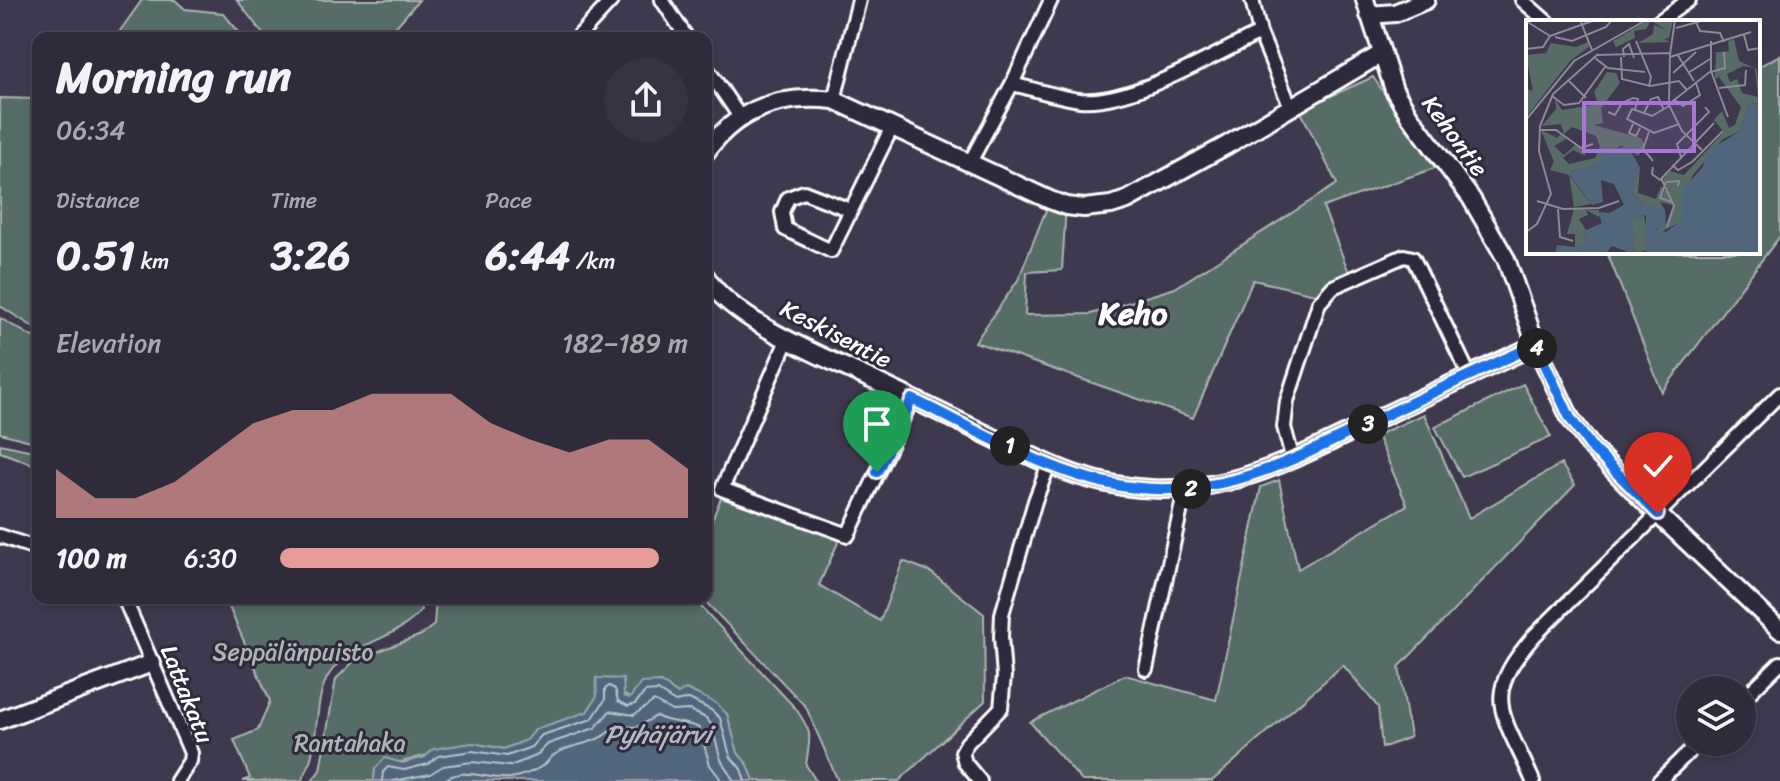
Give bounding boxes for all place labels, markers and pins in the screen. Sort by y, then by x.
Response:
pin: 4 [1517,328,1557,368]
pin [843,390,911,472]
pin: 3 [1348,404,1388,444]
pin: 1 [990,426,1030,466]
pin [1624,432,1692,514]
pin: 2 [1171,469,1211,509]

